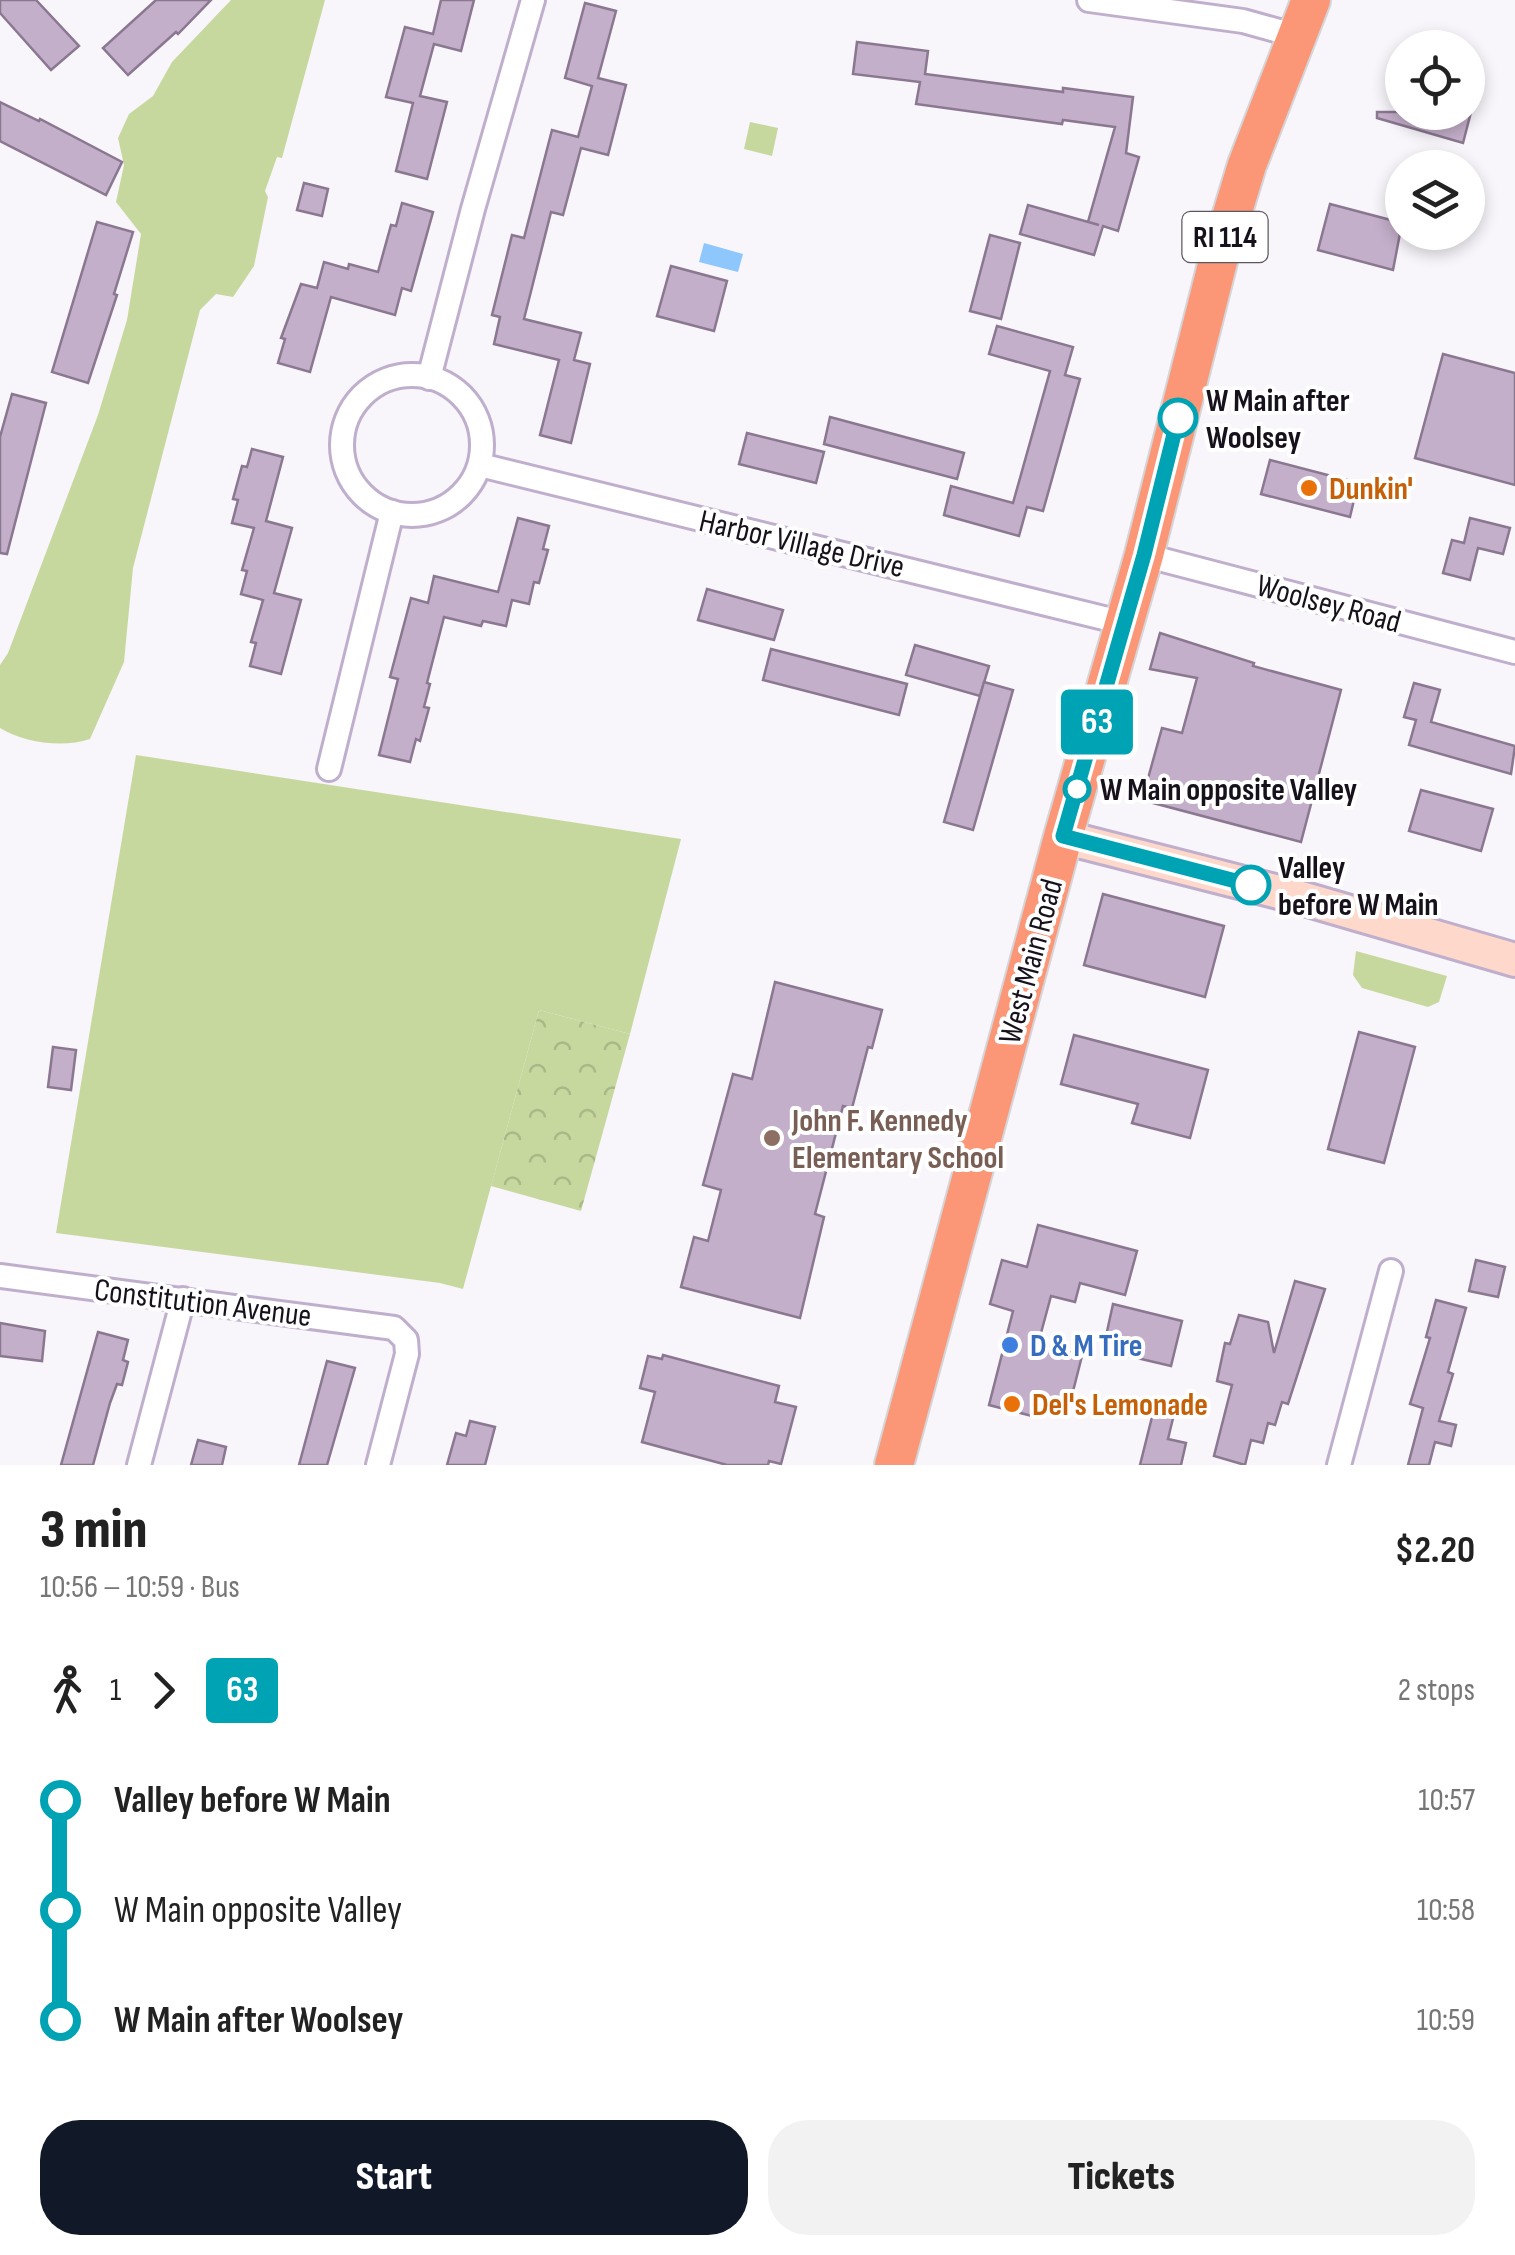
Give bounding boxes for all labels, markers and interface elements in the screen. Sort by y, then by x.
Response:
map controls [1385,30,1485,250]
button: locate [1385,30,1485,130]
button: layers [1385,150,1485,250]
road number: RI 114 [1182,212,1268,262]
place label: W Main after Woolsey [1206,382,1350,458]
marker: W Main after Woolsey [1159,399,1197,437]
place label: Dunkin' [1329,470,1413,509]
marker: Dunkin' [1298,477,1320,499]
street label: Harbor Village Drive [695,502,908,587]
street label: Woolsey Road [1252,567,1405,642]
line badge: 63 [1052,690,1142,754]
text: 63 [1081,701,1113,744]
place label: W Main opposite Valley [1100,771,1357,810]
marker: W Main opposite Valley [1064,776,1090,802]
place label: Valley before W Main [1278,849,1439,925]
marker: Valley before W Main [1232,866,1270,904]
street label: West Main Road [991,875,1072,1048]
place label: John F. Kennedy Elementary School [791,1102,1004,1178]
marker: John F. Kennedy Elementary School [761,1127,783,1149]
street label: Constitution Avenue [92,1271,314,1336]
place label: D & M Tire [1030,1327,1142,1366]
marker: D & M Tire [999,1334,1021,1356]
place label: Del's Lemonade [1032,1386,1208,1425]
marker: Del's Lemonade [1001,1393,1023,1415]
text: 3 min [40,1497,147,1564]
text: $2.20 [1395,1528,1475,1573]
text: 10:56 – 10:59 · Bus [40,1568,240,1607]
icon: walk [40,1663,95,1718]
icon: forward [136,1663,191,1718]
text: 63 [226,1669,258,1712]
text: 1 [110,1671,121,1710]
text: 2 stops [1398,1671,1475,1710]
text: Valley before W Main [114,1778,391,1823]
text: 10:57 [1418,1781,1475,1820]
text: W Main opposite Valley [114,1888,402,1933]
text: 10:58 [1417,1891,1475,1930]
text: W Main after Woolsey [114,1998,403,2043]
text: 10:59 [1417,2001,1475,2040]
button: Start [40,2120,748,2235]
button: Tickets [768,2120,1475,2235]

